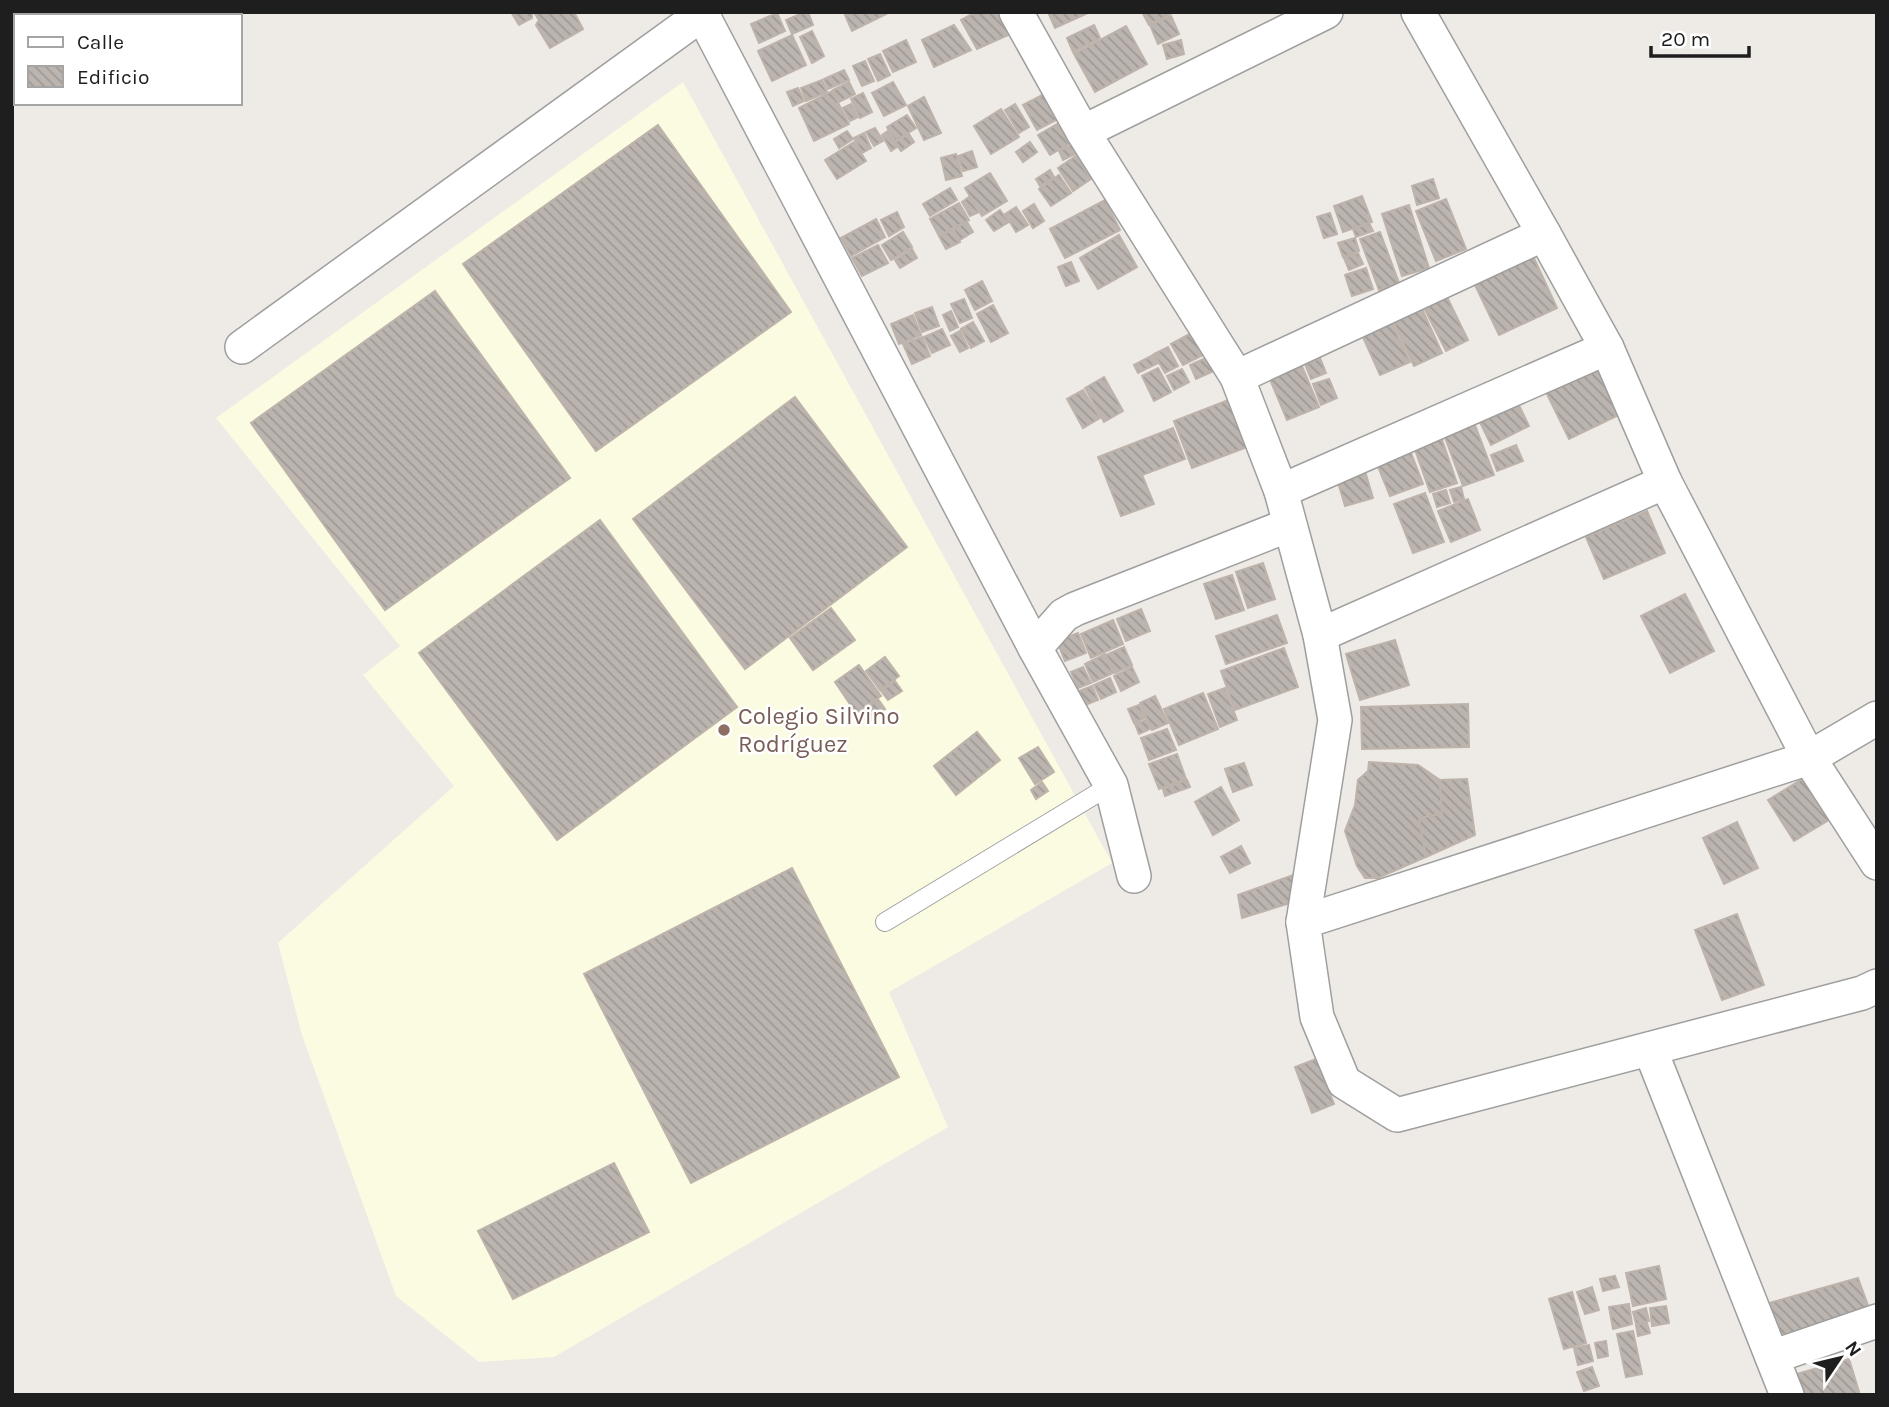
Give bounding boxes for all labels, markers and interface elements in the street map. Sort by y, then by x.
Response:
legend [14,14,242,105]
scale bar [1651,14,1749,58]
text: 20 m [1661,27,1710,51]
text: Calle [77,30,124,54]
text: Edificio [77,65,150,89]
place label: Colegio Silvino Rodríguez [738,702,900,758]
marker: Colegio Silvino Rodríguez [716,722,732,738]
north arrow [1805,1323,1875,1393]
text: N [1840,1337,1866,1361]

